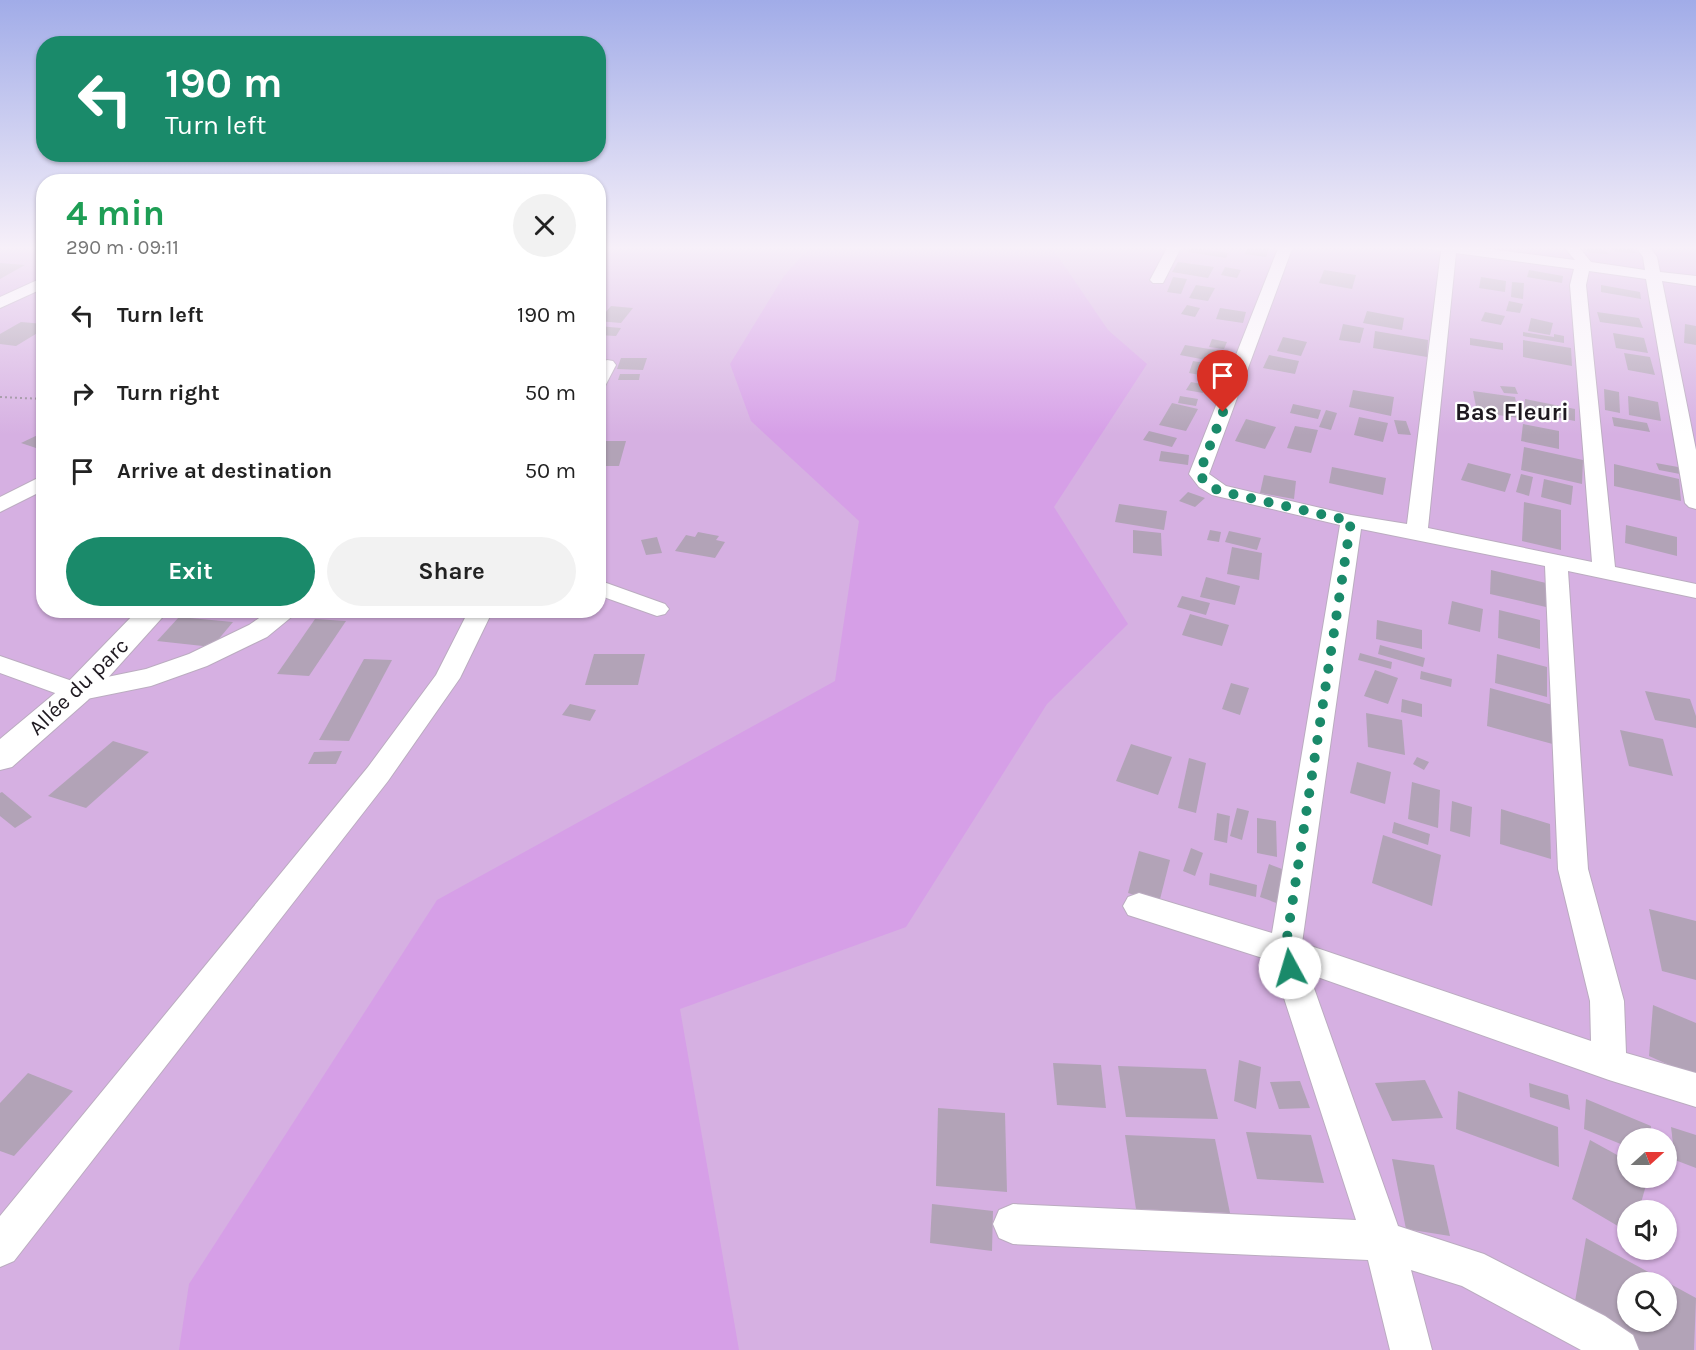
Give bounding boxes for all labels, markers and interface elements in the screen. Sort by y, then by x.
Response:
text: 190 m [165,58,283,108]
icon: left [66,60,144,138]
text: Turn left [165,109,266,141]
text: 4 min [66,192,165,234]
button: close [513,194,576,257]
text: 290 m · 09:11 [66,236,179,259]
icon: left [66,299,99,332]
text: Turn left [117,302,204,328]
text: 190 m [517,302,576,328]
pin [1197,350,1248,412]
icon: arrive [1206,359,1239,392]
icon: right [66,377,99,410]
text: Turn right [117,380,220,406]
text: 50 m [525,380,576,406]
district label: Bas Fleuri [1455,398,1569,426]
icon: arrive [66,455,99,488]
text: Arrive at destination [117,458,332,484]
text: 50 m [525,458,576,484]
button: Exit [66,537,315,606]
button: Share [327,537,576,606]
street label: Allée du parc [23,633,134,741]
position arrow [1258,936,1322,1000]
north arrow [1617,1128,1677,1188]
map controls [1617,1128,1677,1332]
button: sound [1617,1200,1677,1260]
button: search [1617,1272,1677,1332]

